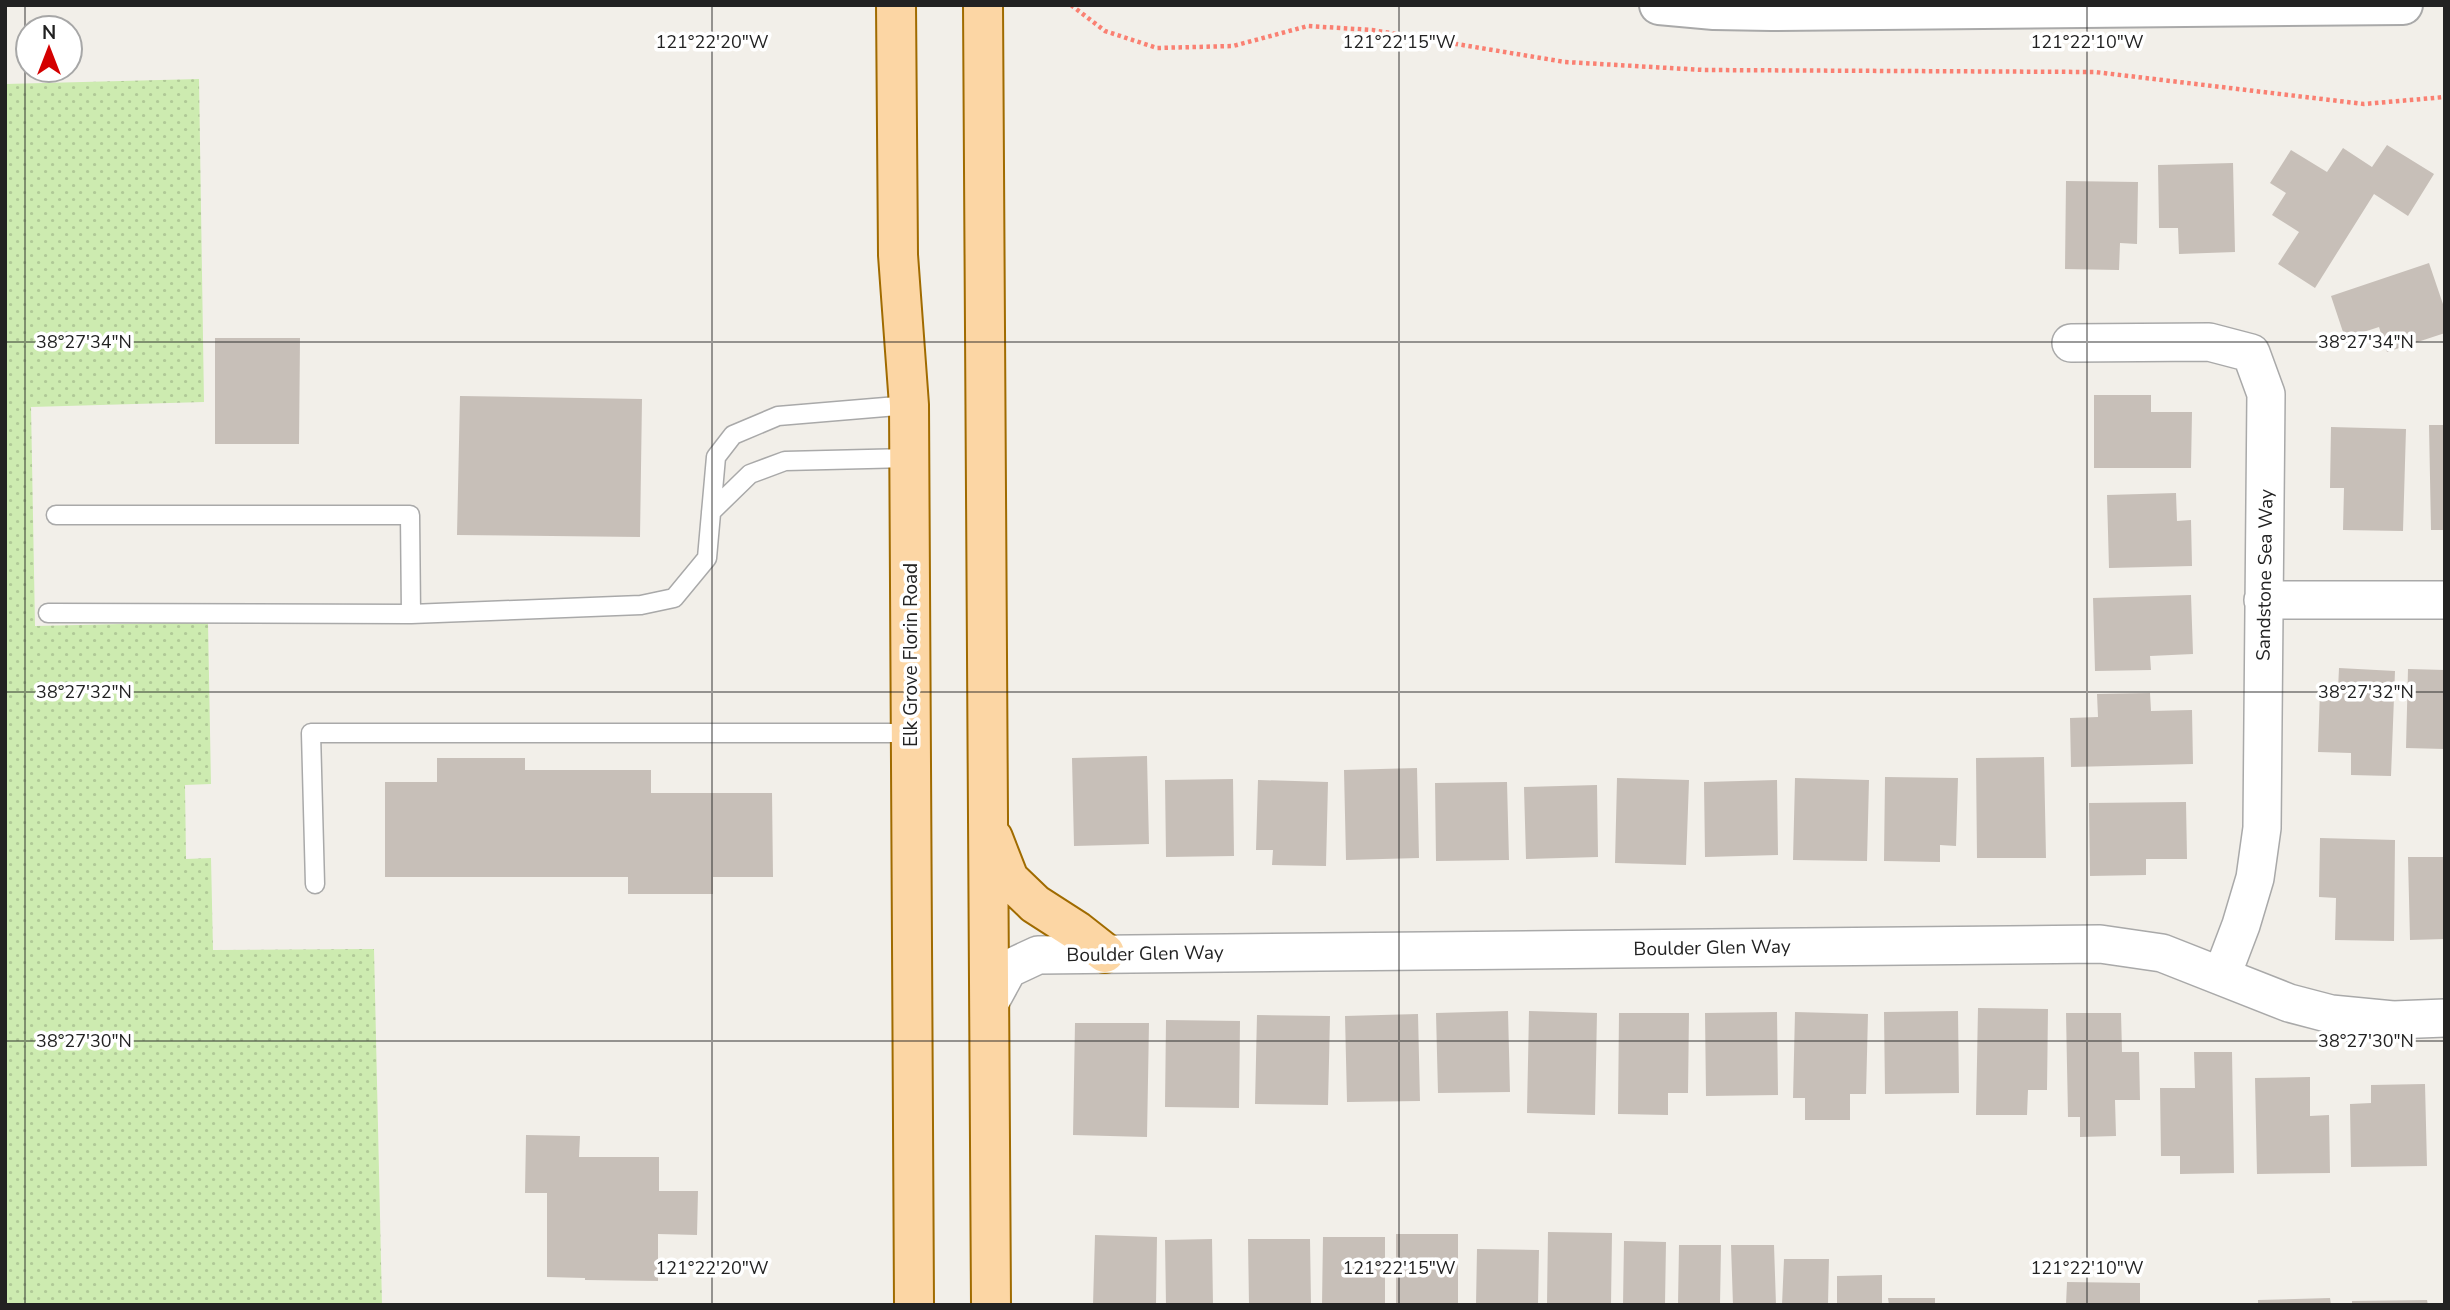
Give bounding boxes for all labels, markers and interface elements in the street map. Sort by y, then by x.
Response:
north arrow [14,14,84,84]
text: N [42,20,56,46]
text: 121°22'20"W [655,30,769,54]
text: 121°22'15"W [1342,30,1456,54]
text: 121°22'10"W [2030,30,2144,54]
text: 38°27'34"N [36,330,132,354]
text: 38°27'34"N [2318,330,2414,354]
street label: Sandstone Sea Way [2251,489,2280,661]
street label: Elk Grove Florin Road [898,563,924,747]
text: 38°27'32"N [36,680,132,704]
text: 38°27'32"N [2318,680,2414,704]
street label: Boulder Glen Way [1633,934,1791,962]
street label: Boulder Glen Way [1066,940,1224,968]
text: 38°27'30"N [36,1029,132,1053]
text: 38°27'30"N [2318,1029,2414,1053]
text: 121°22'20"W [655,1256,769,1280]
text: 121°22'15"W [1342,1256,1456,1280]
text: 121°22'10"W [2030,1256,2144,1280]

